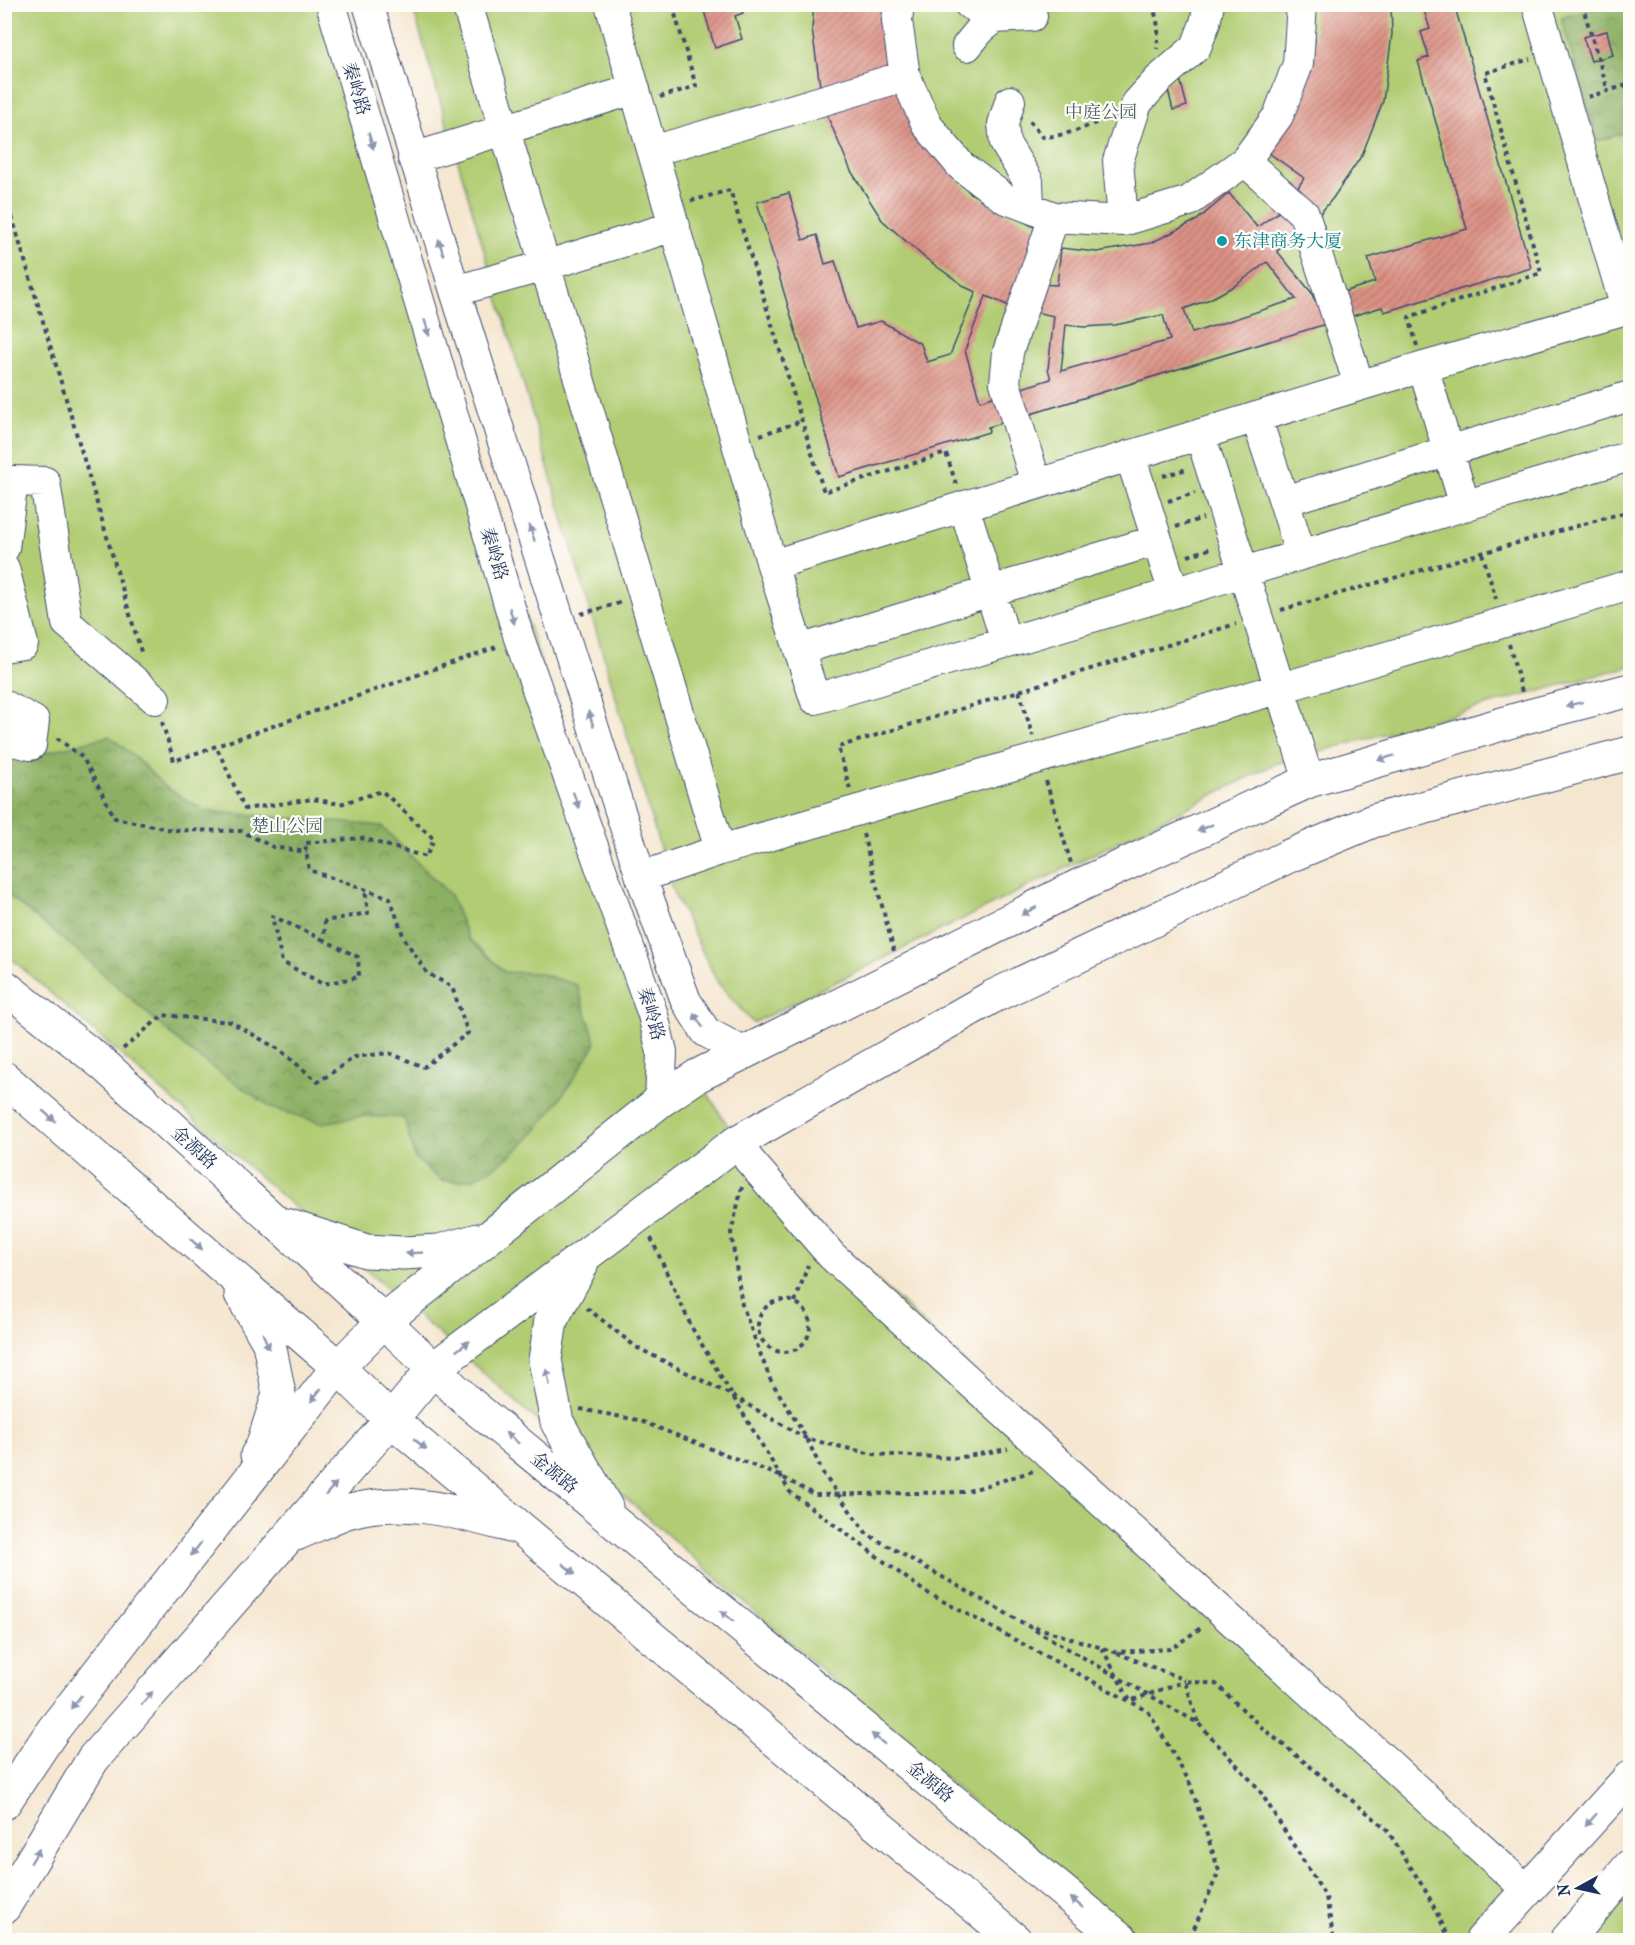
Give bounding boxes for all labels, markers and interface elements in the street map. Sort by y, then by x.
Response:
street label: 秦岭路 [338,60,374,118]
park label: 中庭公园 [1065,102,1137,123]
one-way arrow [367,132,376,150]
place label: 东津商务大厦 [1234,231,1342,252]
marker: 东津商务大厦 [1215,234,1229,248]
one-way arrow [436,238,445,256]
one-way arrow [423,319,432,337]
one-way arrow [527,524,536,542]
street label: 秦岭路 [476,525,512,583]
one-way arrow [508,607,517,625]
one-way arrow [1565,700,1583,710]
one-way arrow [586,710,595,728]
one-way arrow [1377,754,1395,763]
one-way arrow [572,791,582,809]
park label: 楚山公园 [251,816,323,837]
one-way arrow [1196,824,1214,834]
one-way arrow [1020,906,1037,916]
street label: 秦岭路 [633,985,669,1043]
one-way arrow [693,1012,704,1029]
one-way arrow [41,1109,56,1122]
street label: 金源路 [167,1122,221,1174]
one-way arrow [188,1237,203,1250]
one-way arrow [404,1248,423,1257]
one-way arrow [262,1332,271,1350]
one-way arrow [455,1340,471,1352]
one-way arrow [543,1367,552,1386]
one-way arrow [310,1387,323,1403]
one-way arrow [504,1432,520,1445]
one-way arrow [412,1437,427,1450]
street label: 金源路 [526,1448,582,1498]
one-way arrow [325,1481,338,1496]
one-way arrow [191,1541,203,1556]
one-way arrow [561,1562,576,1575]
one-way arrow [719,1609,735,1622]
one-way arrow [140,1691,153,1706]
one-way arrow [69,1694,82,1710]
one-way arrow [870,1733,886,1746]
street label: 金源路 [902,1757,958,1807]
one-way arrow [1584,1813,1598,1828]
one-way arrow [29,1848,40,1864]
north arrow [1548,1858,1608,1918]
text: N [1553,1882,1574,1897]
one-way arrow [1069,1897,1085,1910]

